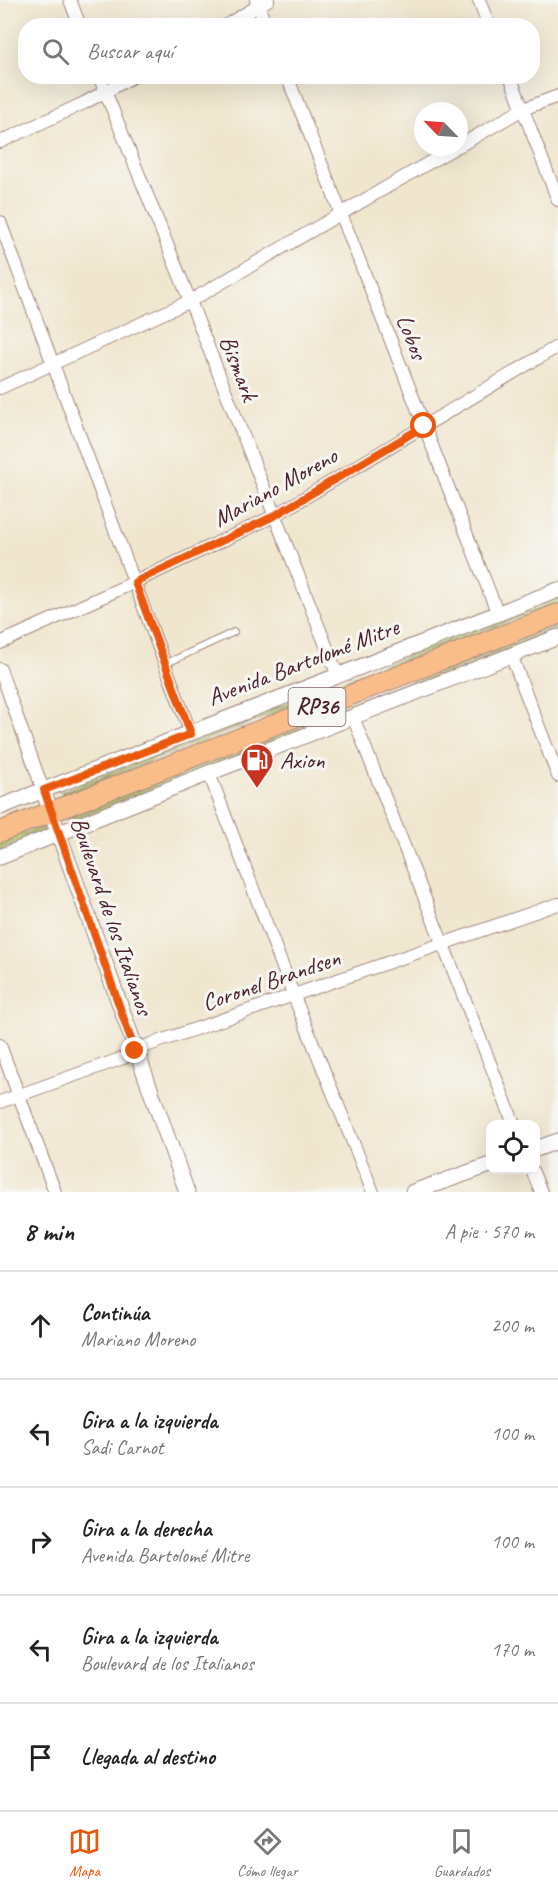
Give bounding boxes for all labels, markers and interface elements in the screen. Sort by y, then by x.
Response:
search box [18,18,540,84]
icon: search [39,35,72,68]
text: Buscar aquí [87,37,173,65]
north arrow [414,102,468,156]
street label: Lobos [390,310,435,365]
street label: Bismark [213,331,266,407]
route start [410,412,436,438]
street label: Mariano Moreno [208,440,344,533]
street label: Avenida Bartolomé Mitre [203,611,405,712]
road number: RP36 [288,688,346,726]
fuel station icon: Axion [239,742,275,789]
place label: Axion [280,745,325,775]
street label: Boulevard de los Italianos [64,813,161,1021]
street label: Coronel Brandsen [198,942,344,1018]
route end [121,1037,147,1063]
map controls [486,1120,540,1174]
button: locate [486,1120,540,1174]
text: 8 min [24,1215,74,1248]
text: A pie · 570 m [445,1219,534,1244]
text: Continúa [81,1299,149,1327]
icon: ahead [24,1309,57,1342]
text: 200 m [491,1313,534,1338]
text: Mariano Moreno [81,1327,195,1352]
text: Gira a la izquierda [81,1407,218,1435]
icon: left [24,1417,57,1450]
text: 100 m [491,1421,534,1446]
text: Sadi Carnot [81,1435,163,1460]
text: Gira a la derecha [81,1515,212,1543]
icon: right [24,1525,57,1558]
text: 100 m [491,1529,534,1554]
text: Avenida Bartolomé Mitre [81,1543,249,1568]
text: Gira a la izquierda [81,1623,218,1651]
icon: left [24,1633,57,1666]
text: 170 m [491,1637,534,1662]
text: Boulevard de los Italianos [81,1651,254,1676]
icon: arrive [24,1741,57,1774]
text: Llegada al destino [81,1743,215,1771]
tab: Mapa [68,1825,101,1881]
tab: Cómo llegar [237,1825,298,1881]
tab: Guardados [434,1825,490,1881]

